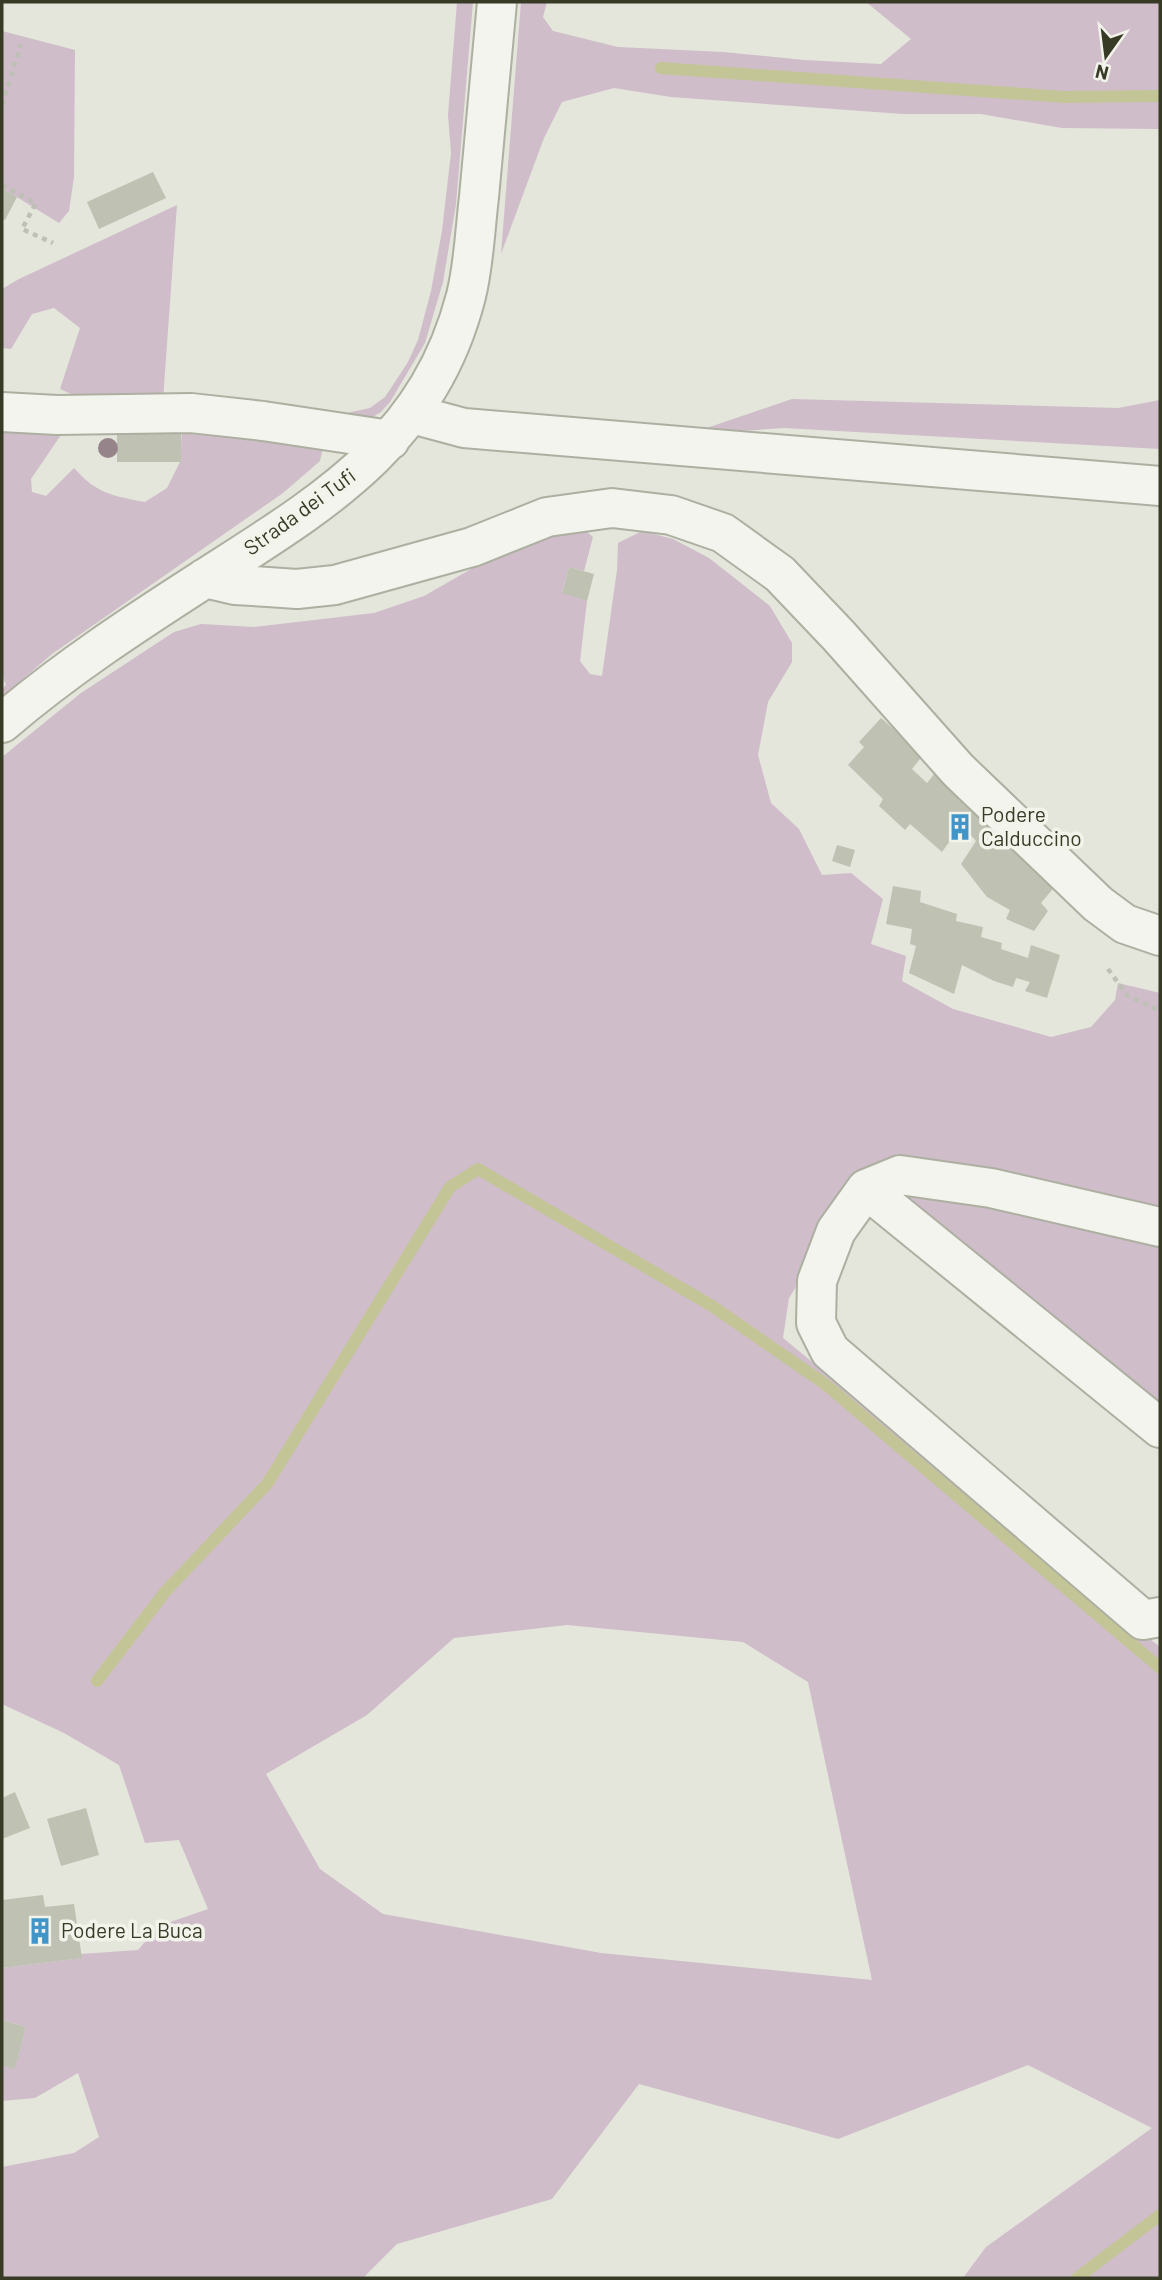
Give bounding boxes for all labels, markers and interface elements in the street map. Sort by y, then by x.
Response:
north arrow [1071,21,1141,91]
text: N [1093,60,1111,86]
street label: Strada dei Tufi [238,462,360,560]
place label: Podere Calduccino [981,801,1082,850]
building icon: Podere Calduccino [945,812,975,842]
building icon: Podere La Buca [25,1916,55,1946]
place label: Podere La Buca [61,1917,203,1942]

